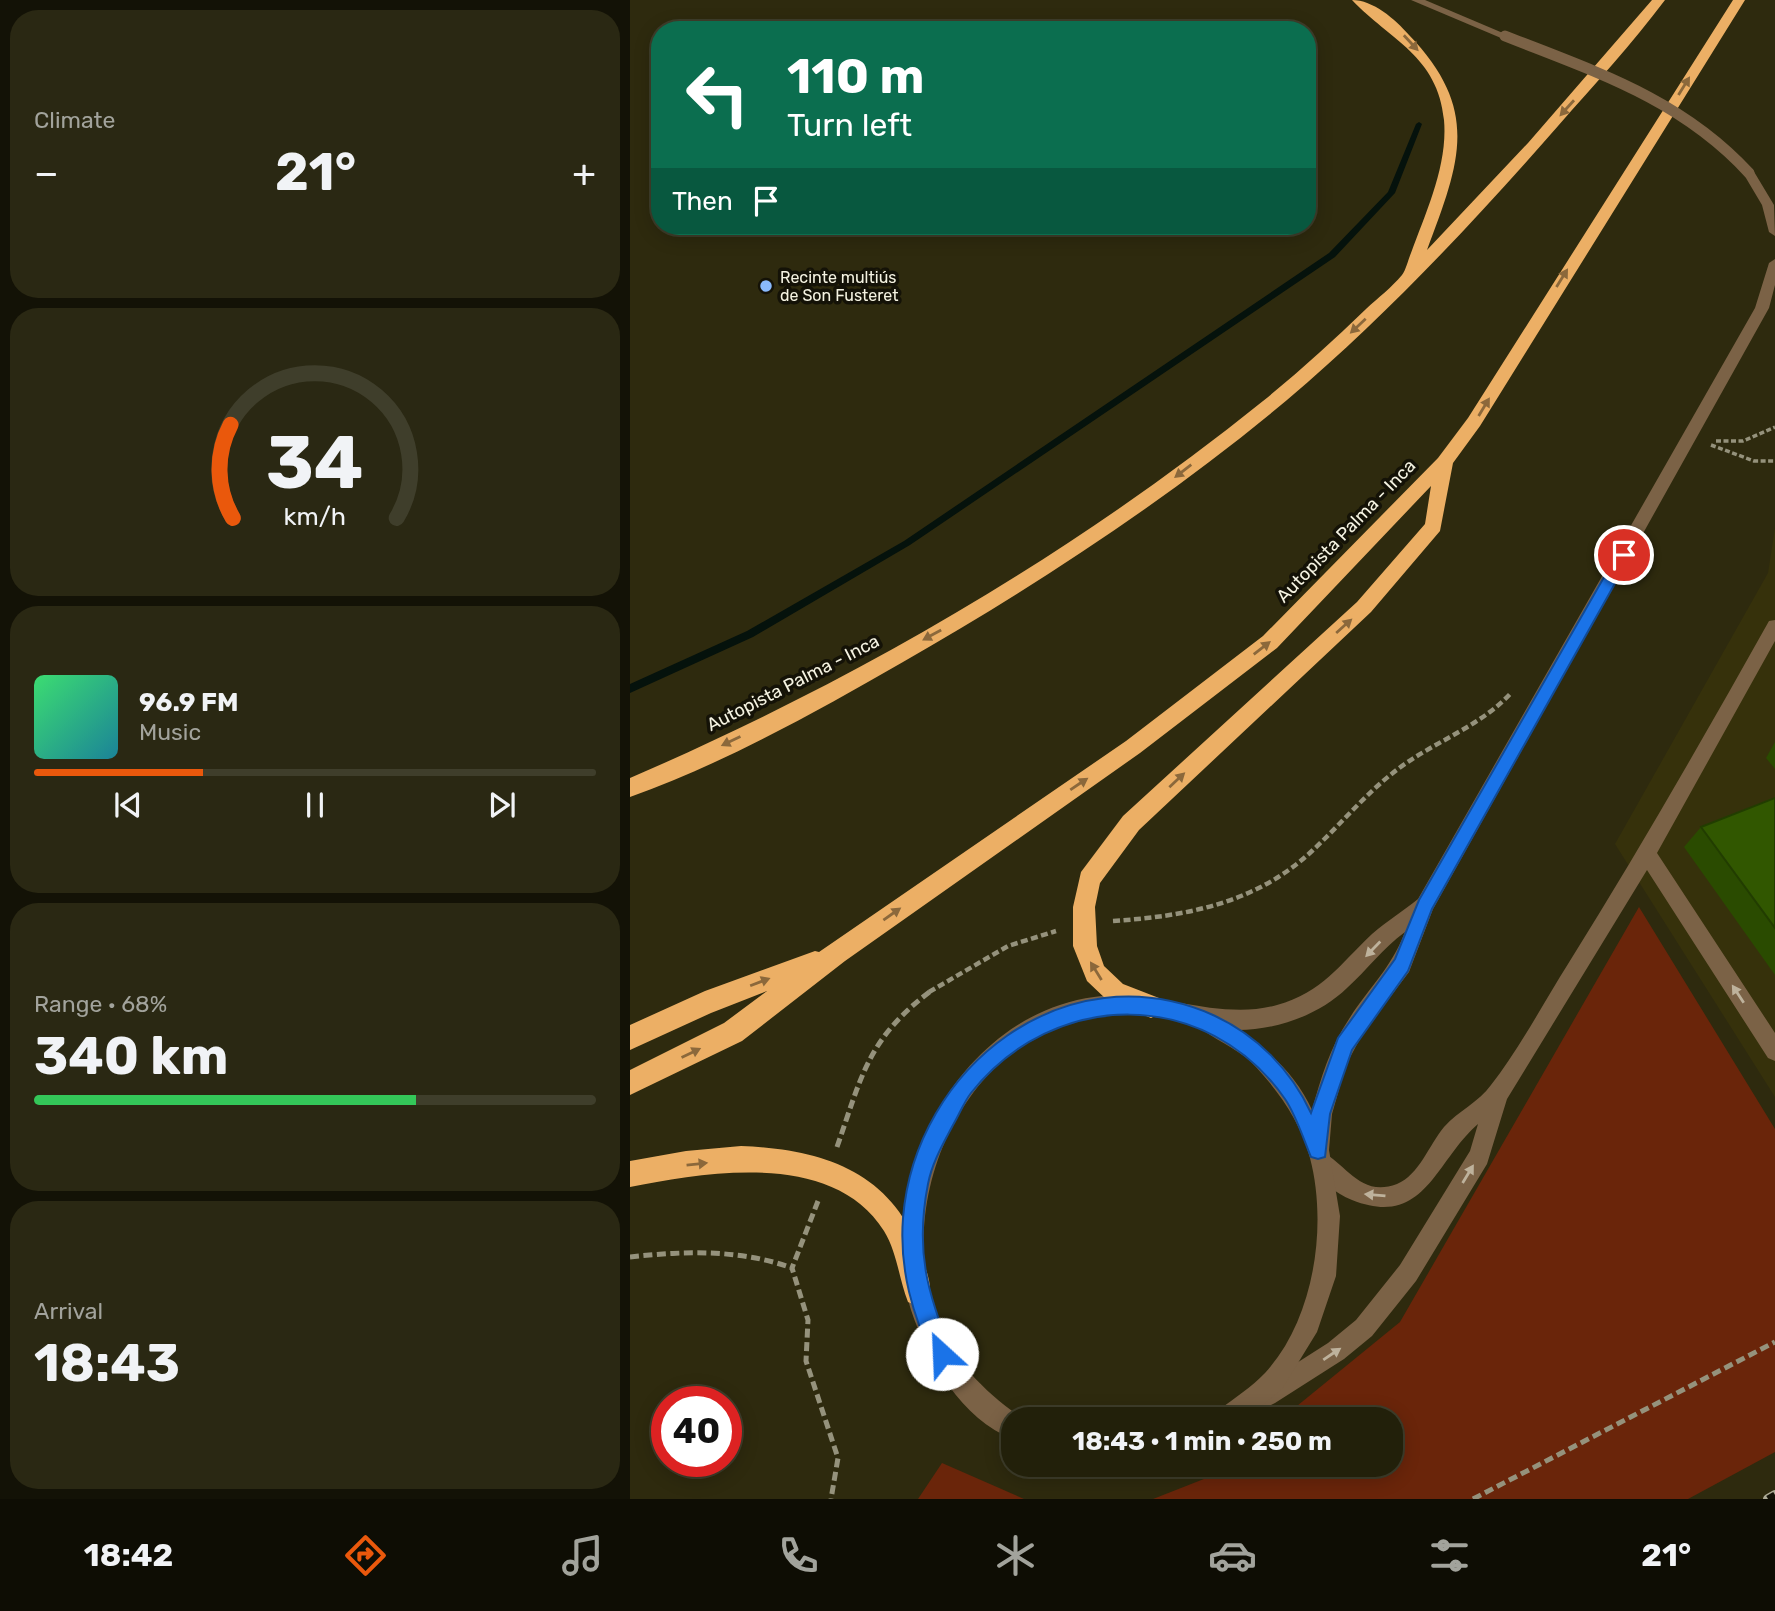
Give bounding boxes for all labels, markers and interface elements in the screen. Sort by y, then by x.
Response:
one-way arrow [1402,34,1418,51]
text: 110 m [787,47,924,105]
icon: left [672,49,763,140]
one-way arrow [1677,76,1690,95]
one-way arrow [1559,99,1575,117]
text: Climate [34,106,115,134]
text: Turn left [787,106,912,144]
text: 21° [275,141,356,203]
text: − [34,150,59,196]
text: + [572,150,596,196]
icon: arrive [747,182,785,220]
text: Then [672,186,733,217]
place label: Recinte multiús de Son Fusteret [780,268,898,305]
one-way arrow [1556,268,1569,288]
marker: Recinte multiús de Son Fusteret [758,278,774,294]
one-way arrow [1350,317,1367,333]
one-way arrow [1477,397,1490,416]
text: 34 [266,420,364,506]
street label: Autopista Palma - Inca [1272,455,1420,607]
one-way arrow [1174,463,1192,478]
text: km/h [284,501,346,530]
pin [1594,525,1654,585]
icon: arrive [1605,536,1643,574]
one-way arrow [1335,618,1352,634]
one-way arrow [922,629,942,641]
street label: Autopista Palma - Inca [703,630,883,736]
one-way arrow [1252,641,1270,656]
text: 96.9 FM [139,687,239,718]
text: Music [139,718,201,746]
one-way arrow [721,735,741,747]
one-way arrow [1168,772,1185,788]
one-way arrow [1070,777,1088,791]
icon: previous [109,786,147,824]
icon: pause [296,786,334,824]
icon: next [483,786,521,824]
one-way arrow [883,907,902,921]
one-way arrow [1365,940,1381,957]
one-way arrow [1090,961,1102,980]
one-way arrow [750,977,771,988]
one-way arrow [1731,985,1745,1003]
text: Range · 68% [34,990,167,1018]
text: 340 km [34,1025,228,1087]
one-way arrow [681,1047,701,1059]
one-way arrow [687,1158,709,1169]
one-way arrow [1462,1165,1474,1184]
one-way arrow [1364,1189,1386,1200]
text: Arrival [34,1297,103,1325]
position arrow [905,1317,979,1391]
text: 18:43 [34,1332,180,1394]
one-way arrow [1323,1347,1341,1361]
speed limit sign: 40 [651,1386,742,1477]
text: 18:43 · 1 min · 250 m [1072,1426,1332,1457]
icon: directions [341,1531,390,1580]
icon: music [558,1531,607,1580]
icon: phone [774,1531,823,1580]
icon: climate [991,1531,1040,1580]
icon: car [1208,1531,1257,1580]
icon: filters [1425,1531,1474,1580]
text: 18:42 [84,1536,173,1574]
text: 21° [1641,1536,1691,1574]

